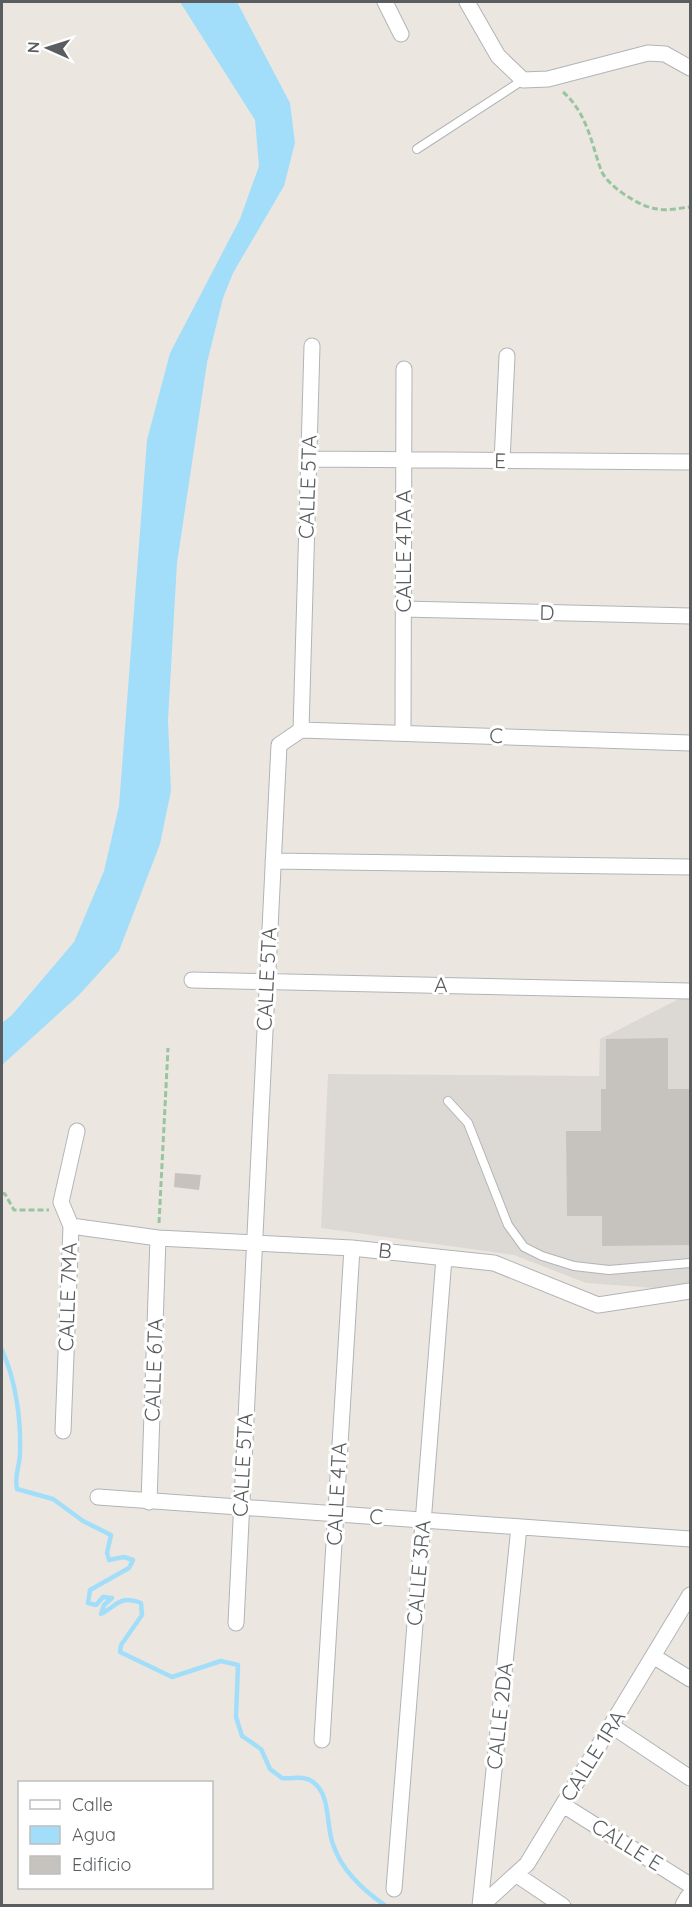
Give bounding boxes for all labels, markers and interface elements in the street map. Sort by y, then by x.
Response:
north arrow [18,18,78,78]
text: N [23,41,43,54]
street label: CALLE 5TA [292,435,322,539]
street label: E [494,447,506,473]
street label: CALLE 4TA A [390,490,416,612]
street label: D [539,599,555,625]
street label: C [489,722,504,748]
street label: CALLE 5TA [250,926,282,1032]
street label: A [434,971,448,997]
street label: B [377,1236,393,1264]
street label: CALLE 7MA [52,1242,82,1352]
street label: CALLE 6TA [138,1318,168,1422]
street label: CALLE 5TA [226,1412,258,1518]
street label: CALLE 4TA [320,1442,352,1546]
street label: C [368,1503,384,1529]
street label: CALLE 3RA [400,1519,436,1627]
street label: CALLE 2DA [480,1661,518,1771]
street label: CALLE 1RA [554,1705,630,1806]
legend [18,1781,213,1889]
text: Calle [72,1793,113,1816]
street label: CALLE E [587,1812,668,1876]
text: Agua [72,1823,116,1846]
text: Edificio [72,1853,131,1876]

